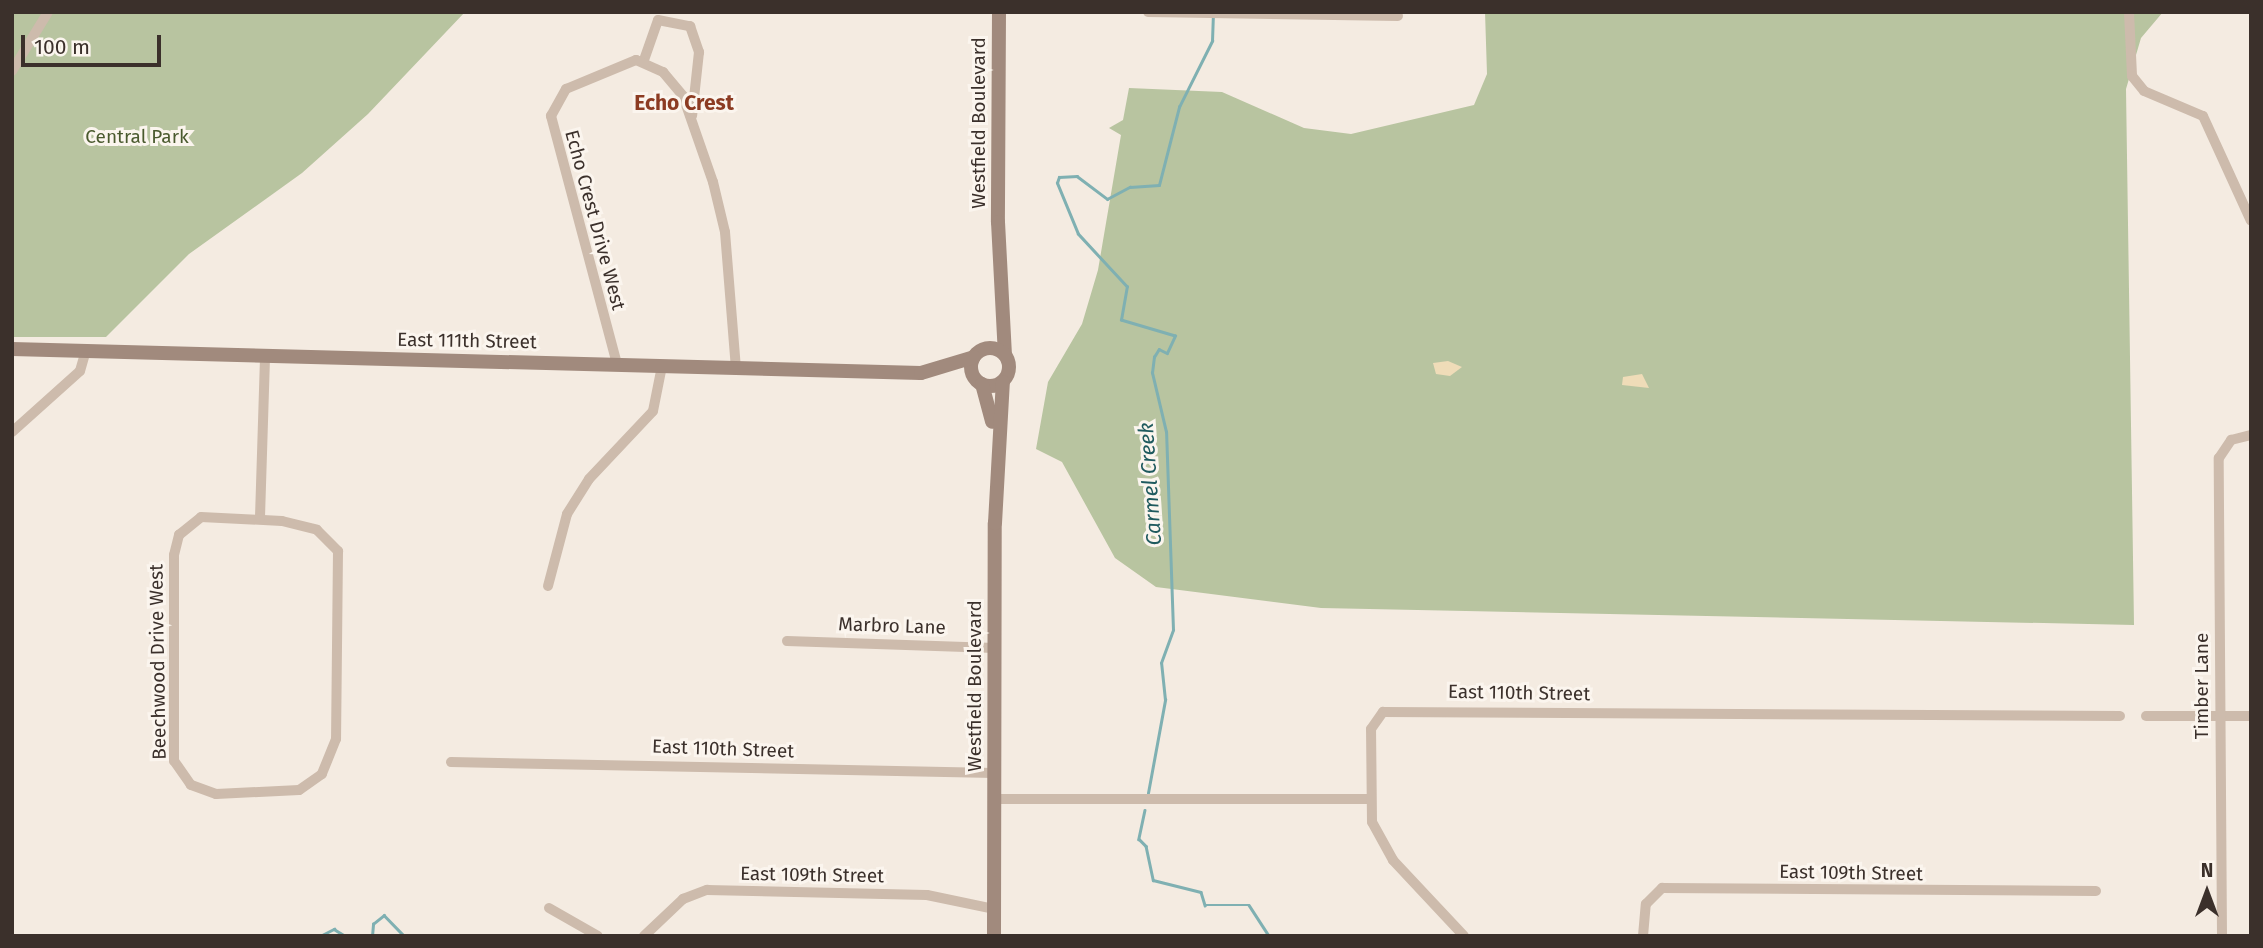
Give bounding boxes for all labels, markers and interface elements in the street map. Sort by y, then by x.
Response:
scale bar [24,21,164,65]
text: 100 m [34,34,90,60]
street label: Westfield Boulevard [968,37,990,209]
district label: Echo Crest [634,90,734,116]
park label: Central Park [85,126,189,148]
street label: Echo Crest Drive West [560,127,630,313]
street label: East 111th Street [397,328,537,354]
water label: Carmel Creek [1133,422,1167,546]
street label: Beechwood Drive West [145,564,171,760]
street label: Westfield Boulevard [964,600,986,772]
street label: Marbro Lane [838,613,946,639]
street label: Timber Lane [2191,633,2213,739]
street label: East 110th Street [1448,680,1590,706]
street label: East 110th Street [652,735,794,763]
north arrow [2172,857,2242,927]
text: N [2201,859,2213,882]
street label: East 109th Street [1779,860,1923,886]
street label: East 109th Street [740,862,884,888]

